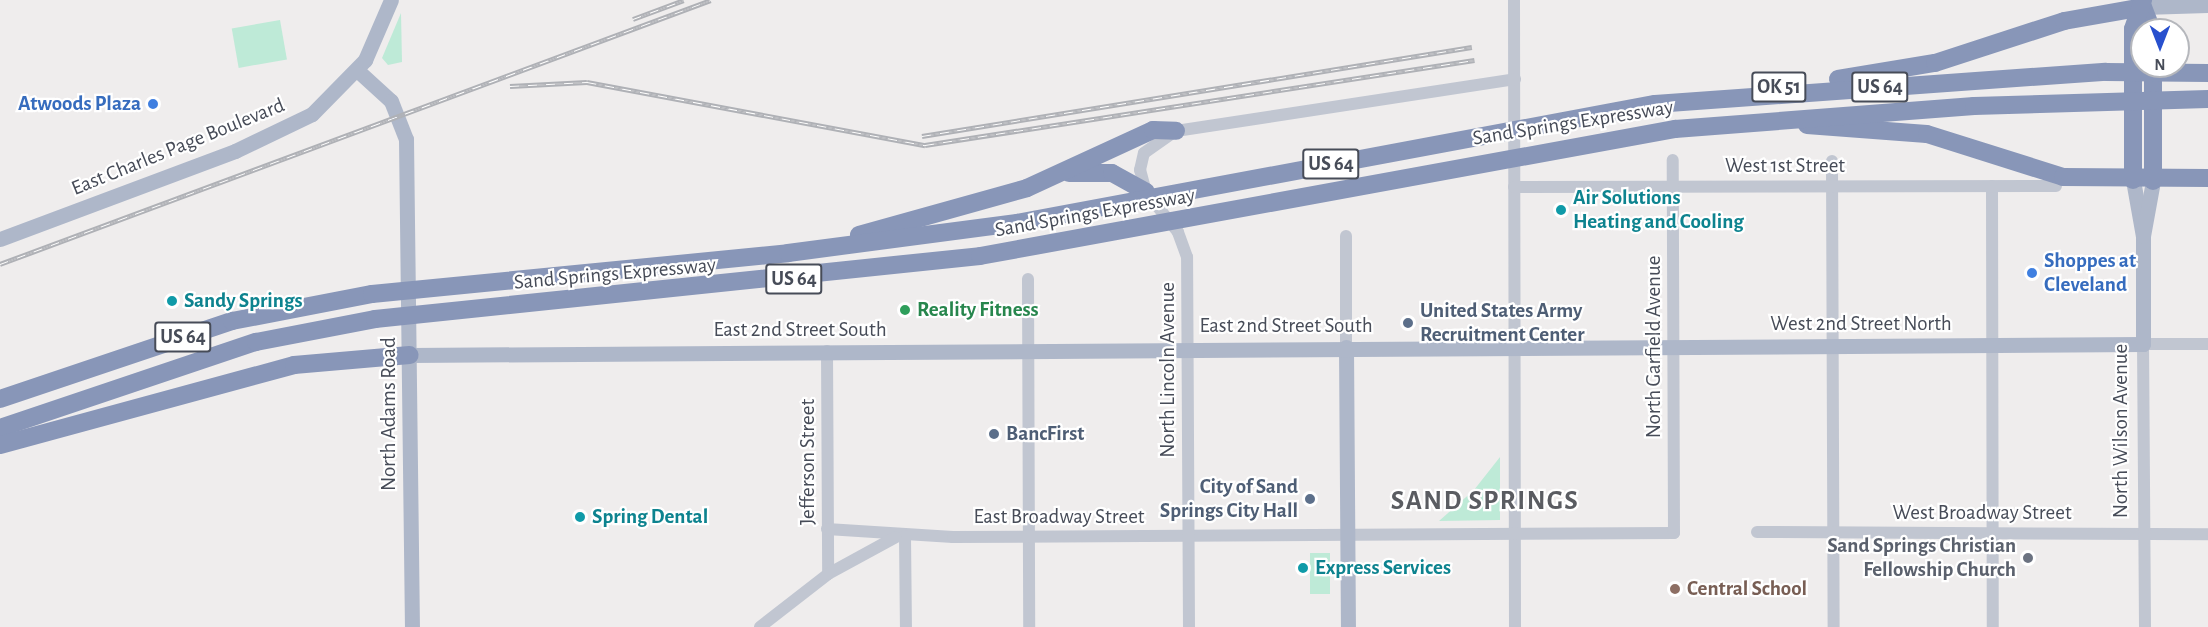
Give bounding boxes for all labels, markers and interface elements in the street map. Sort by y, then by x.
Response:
north arrow [2130,18,2190,78]
text: N [2154,56,2166,72]
road number: OK 51 [1750,70,1808,104]
road number: US 64 [1850,70,1910,104]
place label: Atwoods Plaza [18,91,141,117]
street label: East Charles Page Boulevard [68,93,288,201]
street label: Sand Springs Expressway [1471,95,1675,151]
marker: Atwoods Plaza [146,97,160,111]
road number: US 64 [1301,147,1361,181]
street label: West 1st Street [1725,153,1845,179]
street label: Sand Springs Expressway [993,183,1197,243]
place label: Air Solutions Heating and Cooling [1573,185,1744,235]
marker: Air Solutions Heating and Cooling [1554,203,1568,217]
place label: Shoppes at Cleveland [2044,248,2136,298]
street label: Sand Springs Expressway [513,253,717,295]
street label: North Garfield Avenue [1641,256,1667,438]
road number: US 64 [764,262,824,296]
marker: Shoppes at Cleveland [2025,266,2039,280]
street label: North Lincoln Avenue [1155,282,1181,458]
place label: Sandy Springs [184,288,302,314]
marker: Sandy Springs [165,294,179,308]
place label: Reality Fitness [917,297,1039,323]
place label: United States Army Recruitment Center [1420,298,1584,348]
marker: Reality Fitness [898,303,912,317]
street label: West 2nd Street North [1770,311,1952,337]
street label: East 2nd Street South [1199,313,1373,339]
marker: United States Army Recruitment Center [1401,316,1415,330]
street label: East 2nd Street South [713,317,887,343]
road number: US 64 [153,320,213,354]
street label: North Adams Road [376,337,402,491]
street label: North Wilson Avenue [2108,344,2134,518]
street label: Jefferson Street [795,399,821,525]
place label: BancFirst [1006,421,1084,447]
marker: BancFirst [987,427,1001,441]
place label: City of Sand Springs City Hall [1160,474,1298,524]
district label: SAND SPRINGS [1391,485,1579,517]
marker: City of Sand Springs City Hall [1303,492,1317,506]
street label: West Broadway Street [1892,500,2072,526]
place label: Spring Dental [592,504,708,530]
street label: East Broadway Street [973,504,1145,530]
marker: Spring Dental [573,510,587,524]
place label: Sand Springs Christian Fellowship Church [1827,533,2016,583]
marker: Sand Springs Christian Fellowship Church [2021,551,2035,565]
place label: Express Services [1315,555,1451,581]
marker: Express Services [1296,561,1310,575]
place label: Central School [1687,576,1807,602]
marker: Central School [1668,582,1682,596]

